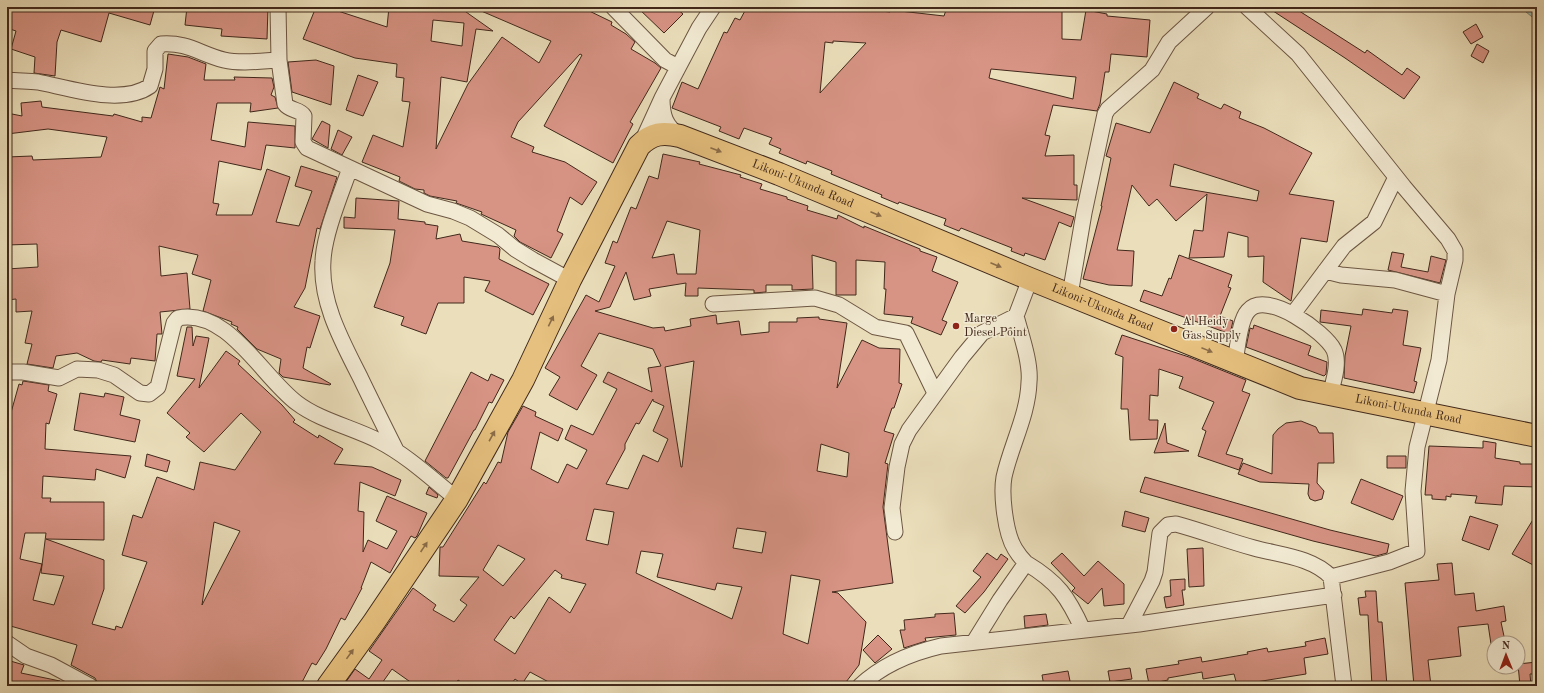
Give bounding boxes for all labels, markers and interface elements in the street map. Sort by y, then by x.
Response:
one-way arrow [711,147,723,153]
street label: Likoni-Ukunda Road [750,158,855,210]
one-way arrow [870,212,882,218]
one-way arrow [990,262,1002,268]
street label: Likoni-Ukunda Road [1050,282,1155,334]
place label: Marge Diesel Point [964,313,1027,339]
one-way arrow [548,315,554,326]
place label: Al Heidy Gas Supply [1182,316,1242,342]
marker: Marge Diesel Point [951,321,961,331]
marker: Al Heidy Gas Supply [1169,324,1179,334]
one-way arrow [1201,347,1212,353]
street label: Likoni-Ukunda Road [1354,393,1463,427]
one-way arrow [488,430,495,442]
one-way arrow [420,542,428,553]
north arrow [1486,635,1526,675]
text: N [1502,641,1511,652]
one-way arrow [346,649,355,660]

